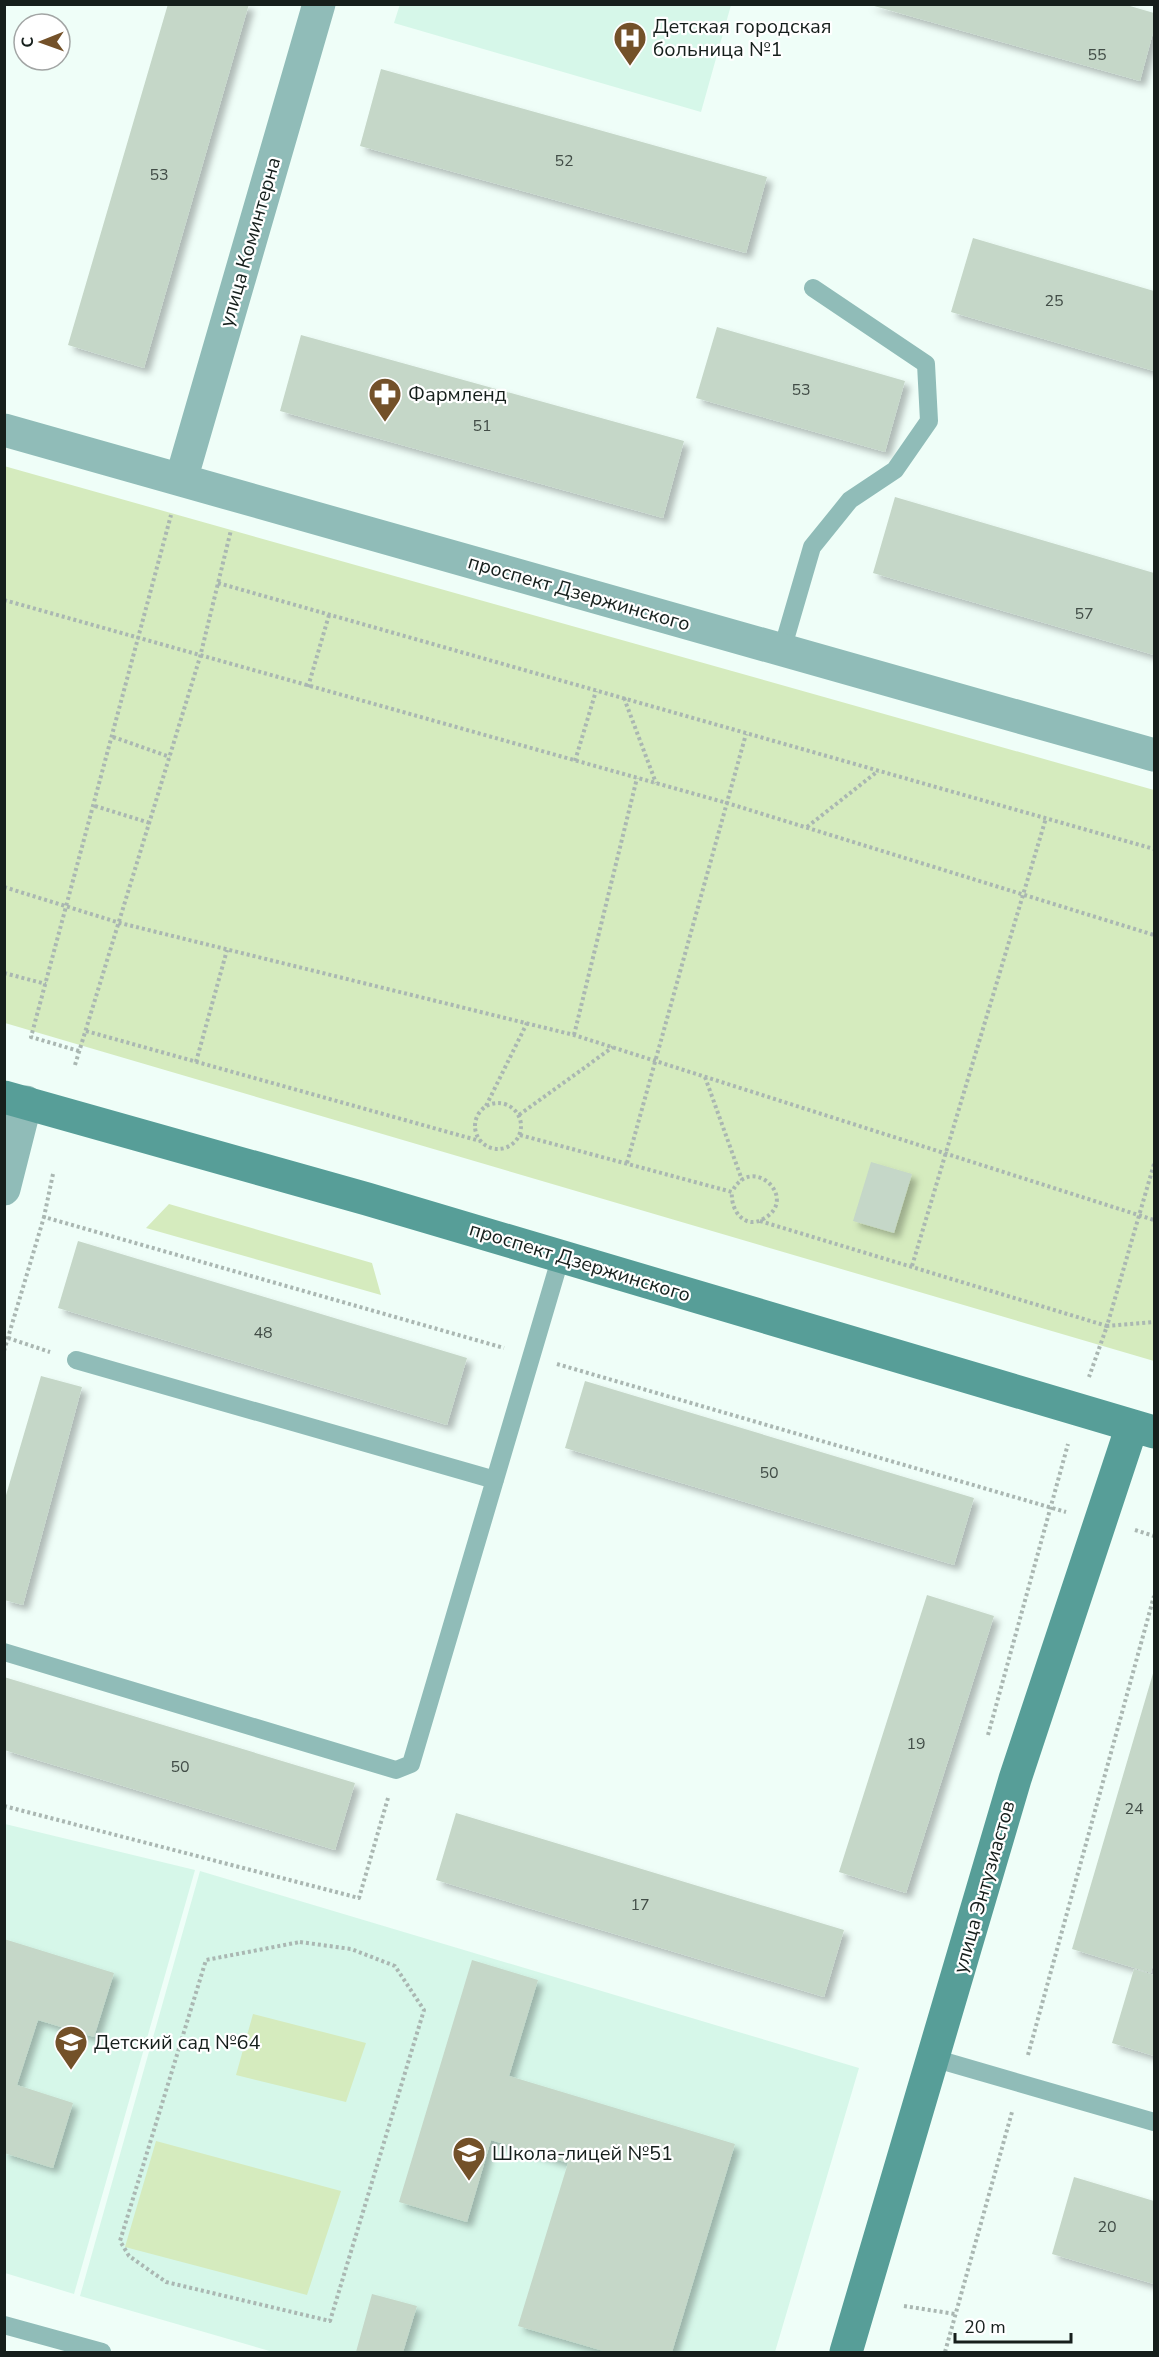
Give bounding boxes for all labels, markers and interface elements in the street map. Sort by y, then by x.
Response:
north arrow [12,12,72,72]
place label: Детская городская больница №1 [653,13,832,63]
hospital icon: Детская городская больница №1 [612,20,648,67]
text: С [17,36,39,48]
house number: 55 [1087,44,1107,66]
house number: 52 [554,150,574,172]
street label: улица Коминтерна [213,154,287,330]
house number: 53 [149,164,169,186]
house number: 25 [1044,290,1064,312]
pharmacy icon: Фармленд [367,376,403,423]
house number: 53 [791,379,811,401]
place label: Фармленд [408,381,507,408]
house number: 51 [472,415,492,437]
street label: проспект Дзержинского [465,548,693,638]
house number: 57 [1074,603,1094,625]
street label: проспект Дзержинского [466,1215,694,1309]
house number: 48 [253,1322,273,1344]
house number: 50 [759,1462,779,1484]
house number: 19 [906,1733,926,1755]
house number: 50 [170,1756,190,1778]
street label: улица Энтузиастов [946,1797,1022,1976]
house number: 24 [1124,1798,1144,1820]
house number: 17 [630,1894,650,1916]
school or university icon: Детский сад №64 [53,2024,89,2071]
place label: Детский сад №64 [94,2029,261,2056]
school or university icon: Школа-лицей №51 [451,2135,487,2182]
place label: Школа-лицей №51 [492,2140,673,2167]
house number: 20 [1097,2216,1117,2238]
scale bar [955,2306,1070,2344]
text: 20 m [964,2315,1006,2339]

